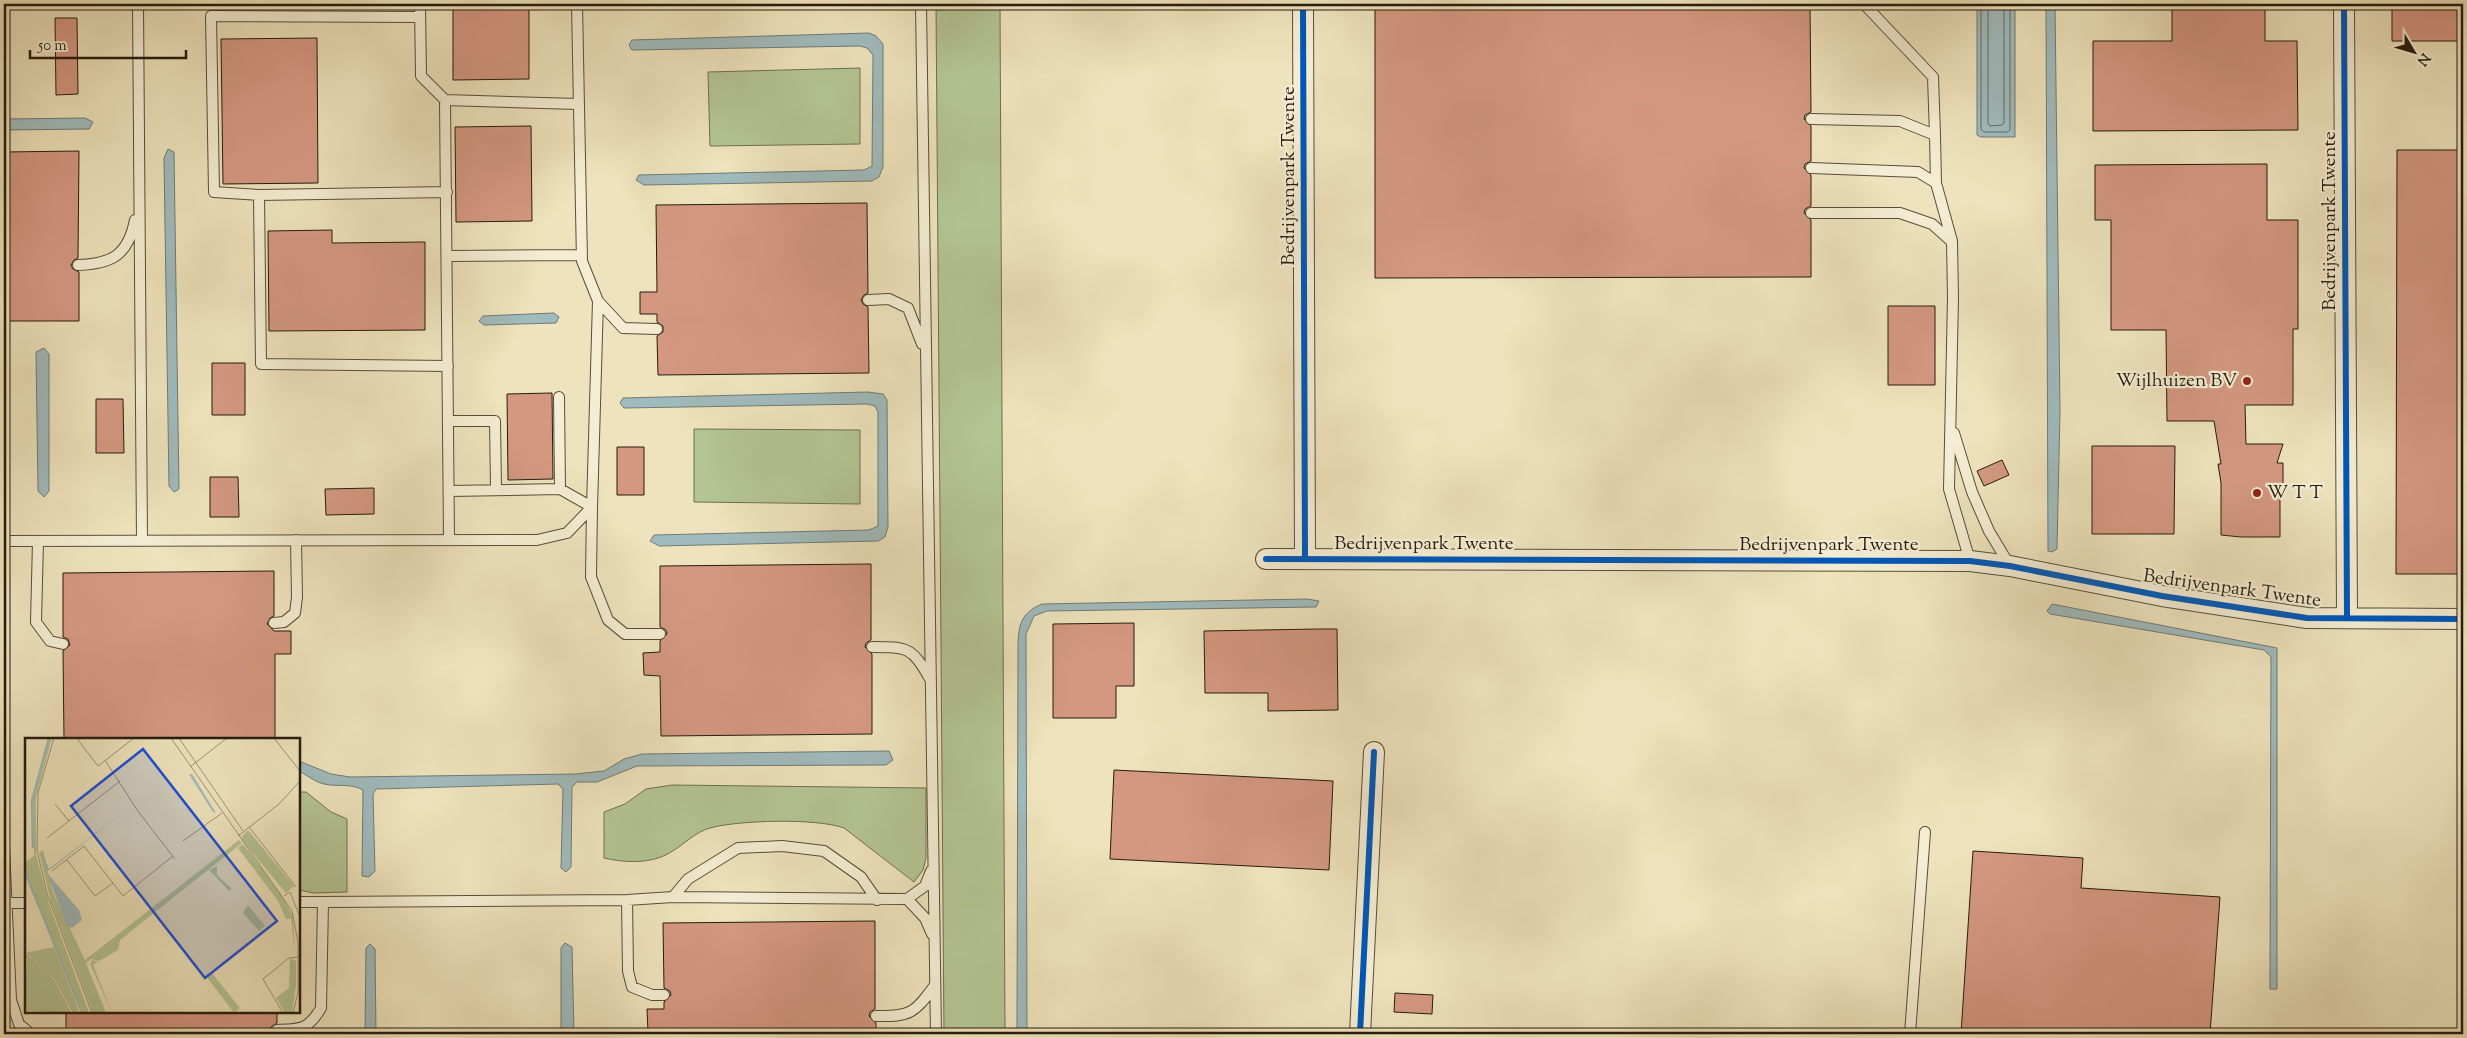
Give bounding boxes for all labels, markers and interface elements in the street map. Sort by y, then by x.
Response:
scale bar [30,28,186,60]
north arrow [2390,28,2440,78]
text: 50 m [37,36,67,57]
text: N [2411,48,2434,69]
street label: Bedrijvenpark Twente [1276,86,1303,266]
street label: Bedrijvenpark Twente [2317,131,2344,311]
place label: Wijlhuizen BV [2116,368,2237,395]
marker: Wijlhuizen BV [2241,375,2253,387]
place label: W T T [2267,480,2323,507]
marker: W T T [2251,487,2263,499]
street label: Bedrijvenpark Twente [1334,531,1514,558]
street label: Bedrijvenpark Twente [1739,532,1919,559]
street label: Bedrijvenpark Twente [2141,563,2323,615]
inset map [25,738,300,1013]

